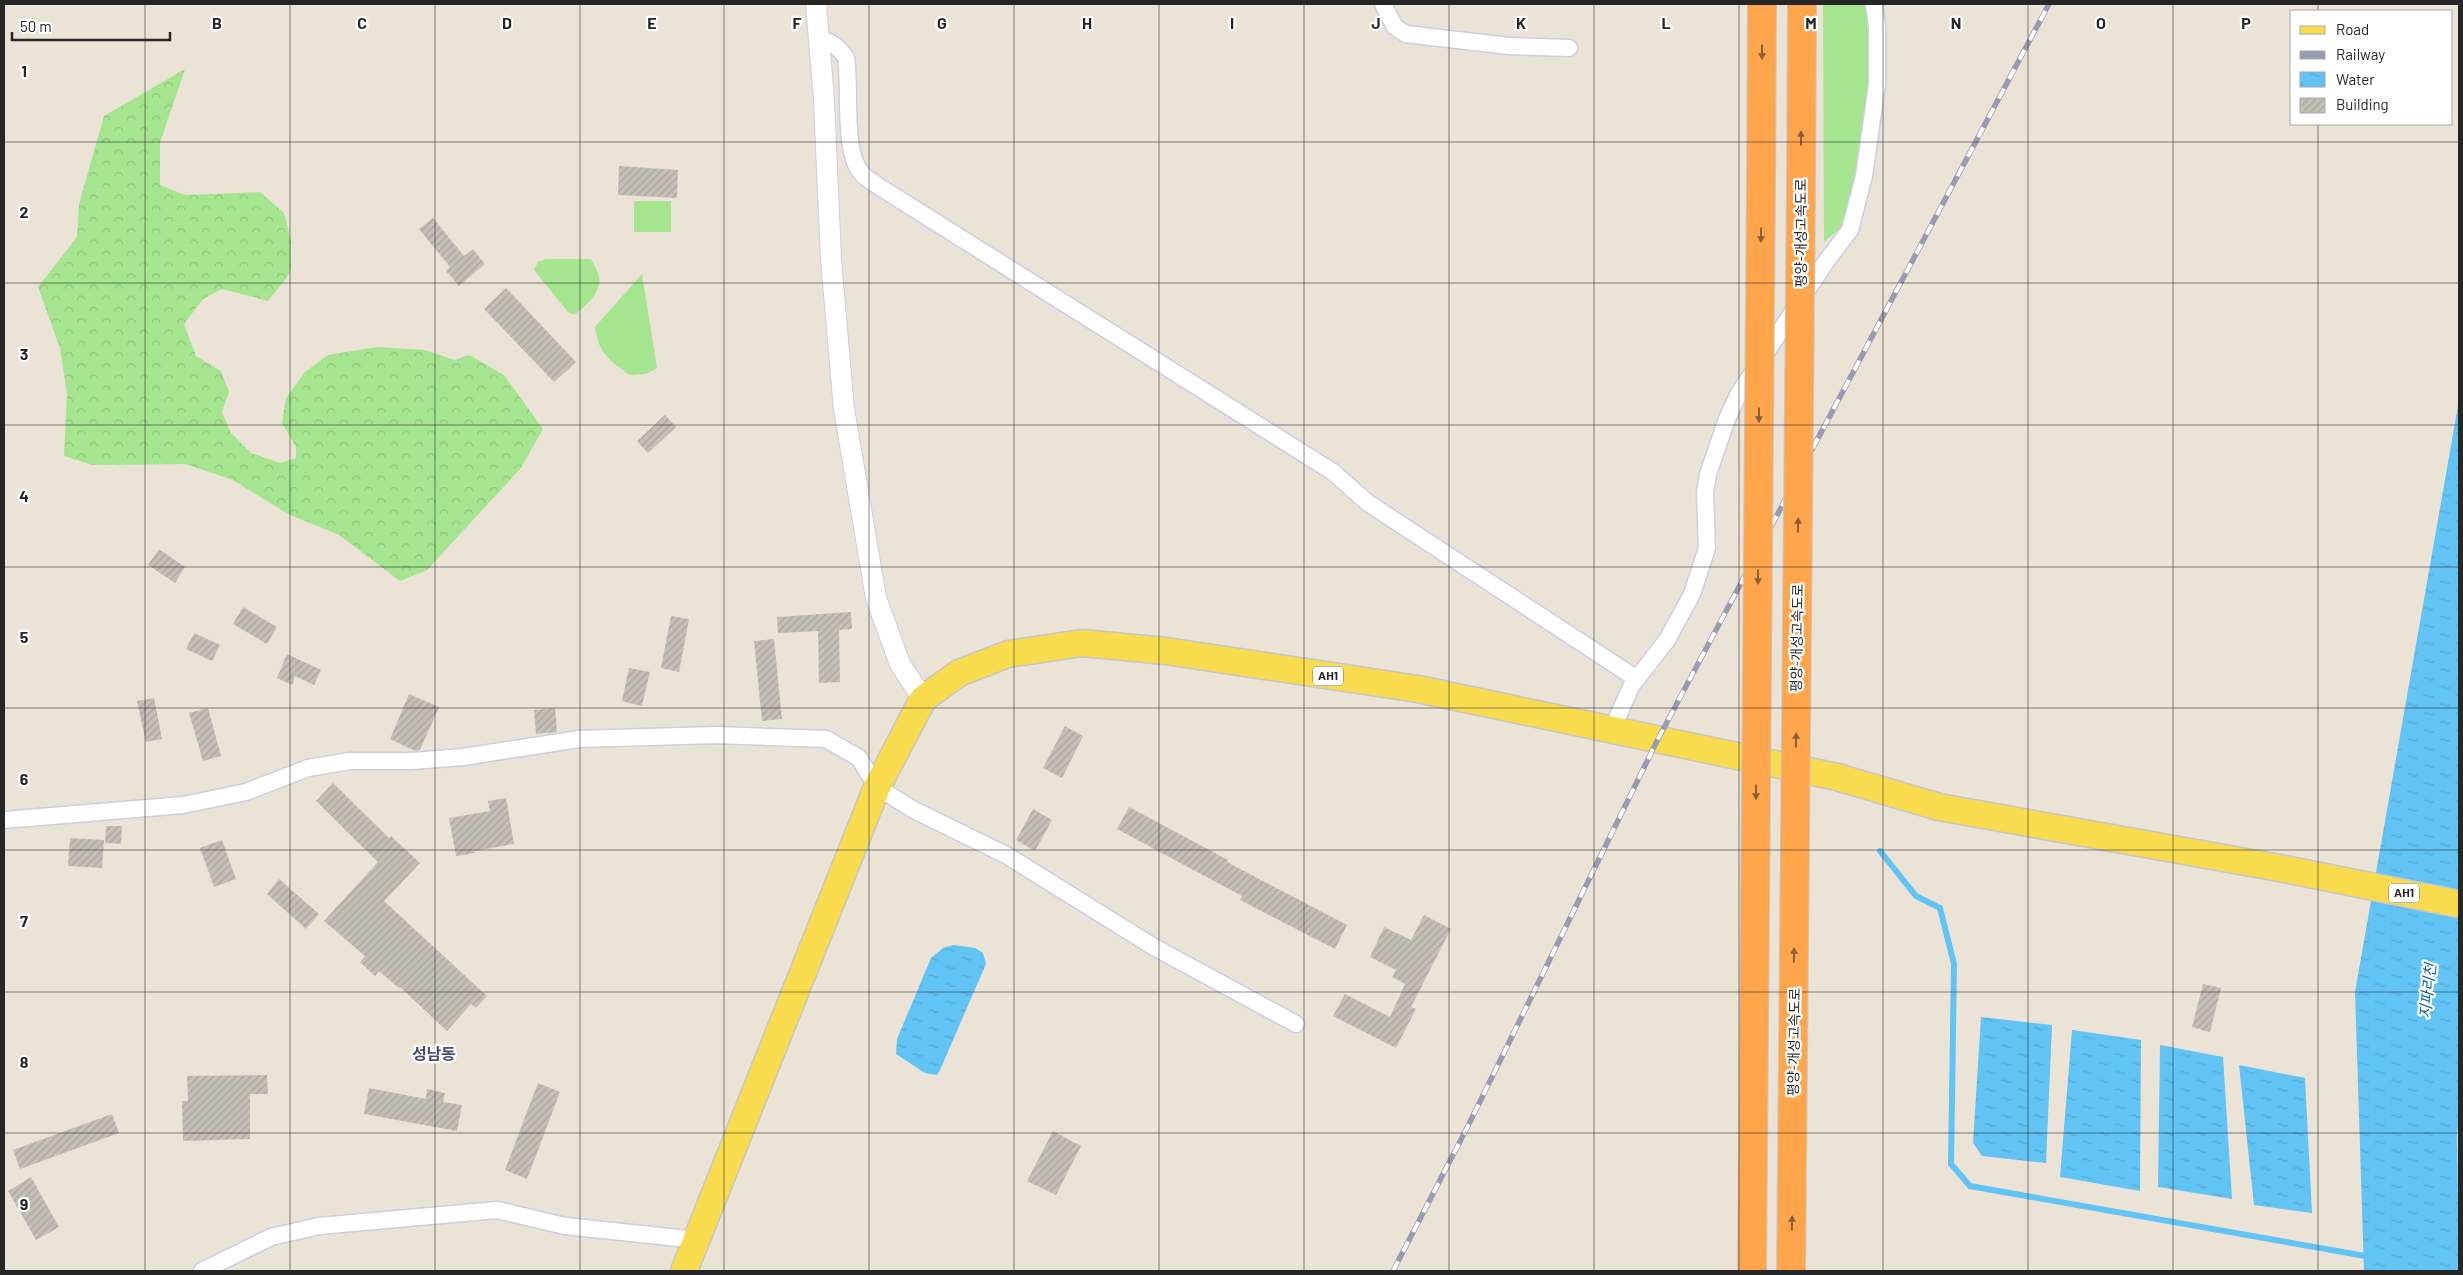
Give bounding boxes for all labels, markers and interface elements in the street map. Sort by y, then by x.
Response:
scale bar [12,10,170,42]
legend [2290,10,2453,125]
text: B [212,13,222,32]
text: C [357,13,367,32]
text: D [502,13,512,32]
text: E [647,13,657,32]
text: F [793,13,802,32]
text: G [937,13,947,32]
text: H [1082,13,1092,32]
text: I [1230,13,1234,32]
text: J [1371,13,1381,32]
text: K [1516,13,1526,32]
text: L [1661,13,1671,32]
text: M [1805,13,1817,32]
text: N [1951,13,1961,32]
text: O [2096,13,2106,32]
text: P [2241,13,2251,32]
text: 50 m [20,17,52,35]
text: Road [2336,20,2369,38]
one-way arrow [1758,45,1766,61]
text: Railway [2336,45,2385,63]
text: 1 [21,61,27,80]
text: Water [2336,70,2375,88]
text: Building [2336,95,2389,113]
one-way arrow [1797,130,1805,146]
street label: 평양-개성고속도로 [1792,179,1809,287]
text: 2 [20,202,29,221]
one-way arrow [1757,227,1765,243]
text: 3 [20,344,28,363]
one-way arrow [1755,407,1763,423]
text: 4 [19,486,29,505]
one-way arrow [1794,517,1802,533]
one-way arrow [1754,569,1762,585]
street label: 평양-개성고속도로 [1787,583,1806,692]
text: 5 [20,627,29,646]
road number: AH1 [1313,666,1343,686]
one-way arrow [1792,732,1800,748]
text: 6 [20,769,29,788]
one-way arrow [1752,784,1760,800]
road number: AH1 [2389,884,2419,902]
text: 7 [20,911,28,930]
one-way arrow [1790,947,1798,963]
water label: 지파리천 [2415,960,2439,1019]
street label: 평양-개성고속도로 [1784,987,1803,1096]
district label: 성남동 [412,1044,456,1063]
text: 8 [20,1052,29,1071]
text: 9 [20,1194,28,1213]
one-way arrow [1788,1214,1796,1230]

